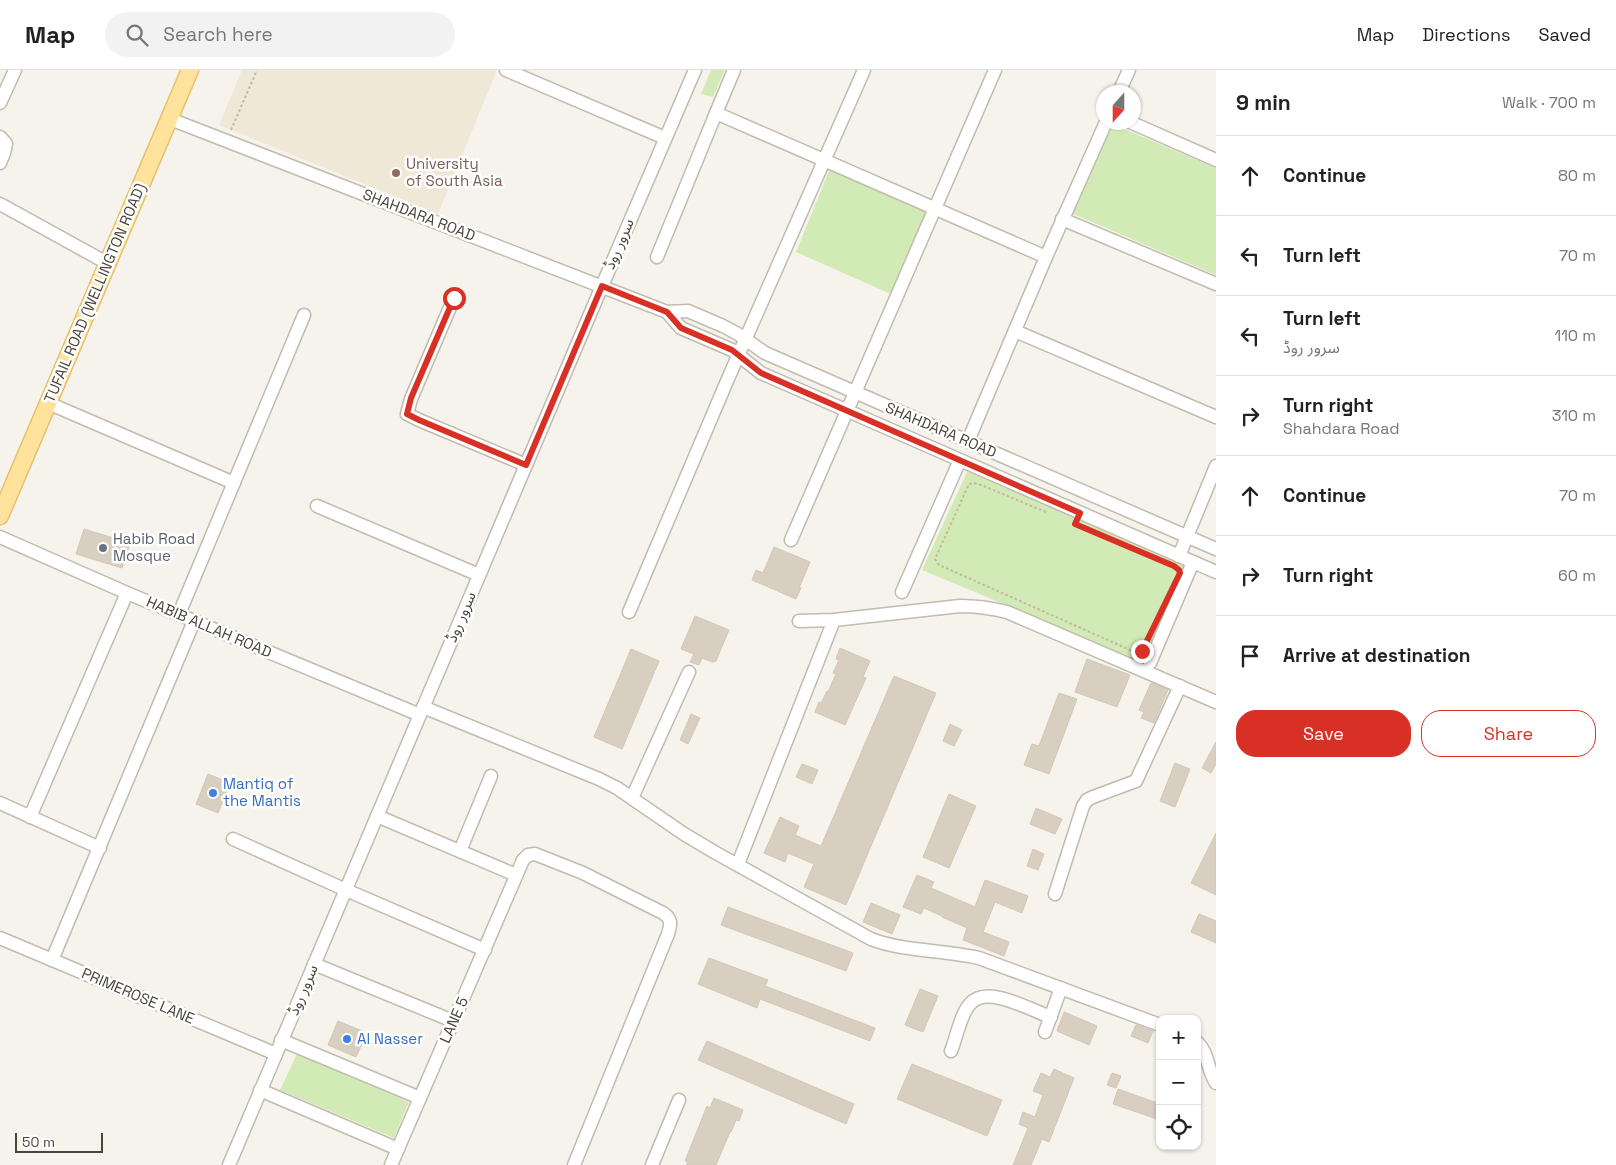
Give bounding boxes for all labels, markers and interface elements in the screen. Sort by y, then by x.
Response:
search box [105,12,455,57]
text: Map [25,19,75,50]
icon: search [123,21,151,49]
text: Search here [163,22,273,47]
text: Map [1357,23,1394,46]
text: Directions [1422,23,1511,46]
text: Saved [1539,23,1591,46]
north arrow [1096,85,1141,130]
text: 9 min [1236,89,1291,116]
text: Walk · 700 m [1502,92,1596,113]
place label: University of South Asia [406,154,503,190]
icon: ahead [1236,162,1264,190]
text: Continue [1283,163,1366,188]
text: 80 m [1558,165,1596,186]
marker: University of South Asia [390,167,402,179]
street label: TUFAIL ROAD (WELLINGTON ROAD) [40,180,150,406]
street label: SHAHDARA ROAD [360,184,478,245]
street label: سرور روڈ [599,215,638,272]
icon: left [1236,242,1264,270]
text: Turn left [1283,243,1361,268]
text: 70 m [1559,245,1596,266]
route start [443,287,466,310]
text: Turn left [1283,306,1361,331]
icon: left [1236,322,1264,350]
text: 110 m [1554,325,1596,346]
text: سرور روڈ [1283,337,1340,358]
text: Turn right [1283,393,1373,418]
street label: SHAHDARA ROAD [883,398,1000,462]
icon: right [1236,402,1264,430]
text: 310 m [1552,405,1596,426]
text: Shahdara Road [1283,418,1399,439]
icon: ahead [1236,482,1264,510]
text: Continue [1283,483,1366,508]
text: 70 m [1559,485,1596,506]
place label: Habib Road Mosque [113,529,195,565]
marker: Habib Road Mosque [97,542,109,554]
icon: right [1236,562,1264,590]
text: Turn right [1283,563,1373,588]
text: 60 m [1558,565,1596,586]
street label: سرور روڈ [441,588,480,645]
street label: HABIB ALLAH ROAD [144,592,275,662]
route end [1131,640,1154,663]
icon: arrive [1236,642,1264,670]
text: Arrive at destination [1283,643,1471,668]
button: Save [1236,710,1411,757]
button: Share [1421,710,1596,757]
place label: Mantiq of the Mantis [223,774,301,810]
marker: Mantiq of the Mantis [207,787,219,799]
street label: سرور روڈ [283,961,322,1018]
street label: PRIMEROSE LANE [79,963,197,1028]
street label: LANE 5 [435,994,472,1046]
map controls [1156,1015,1201,1150]
button: + [1156,1015,1201,1060]
place label: Al Nasser [357,1029,423,1048]
marker: Al Nasser [341,1033,353,1045]
button: − [1156,1060,1201,1105]
button: locate [1156,1105,1201,1150]
scale bar [15,1130,102,1153]
text: 50 m [22,1133,55,1151]

